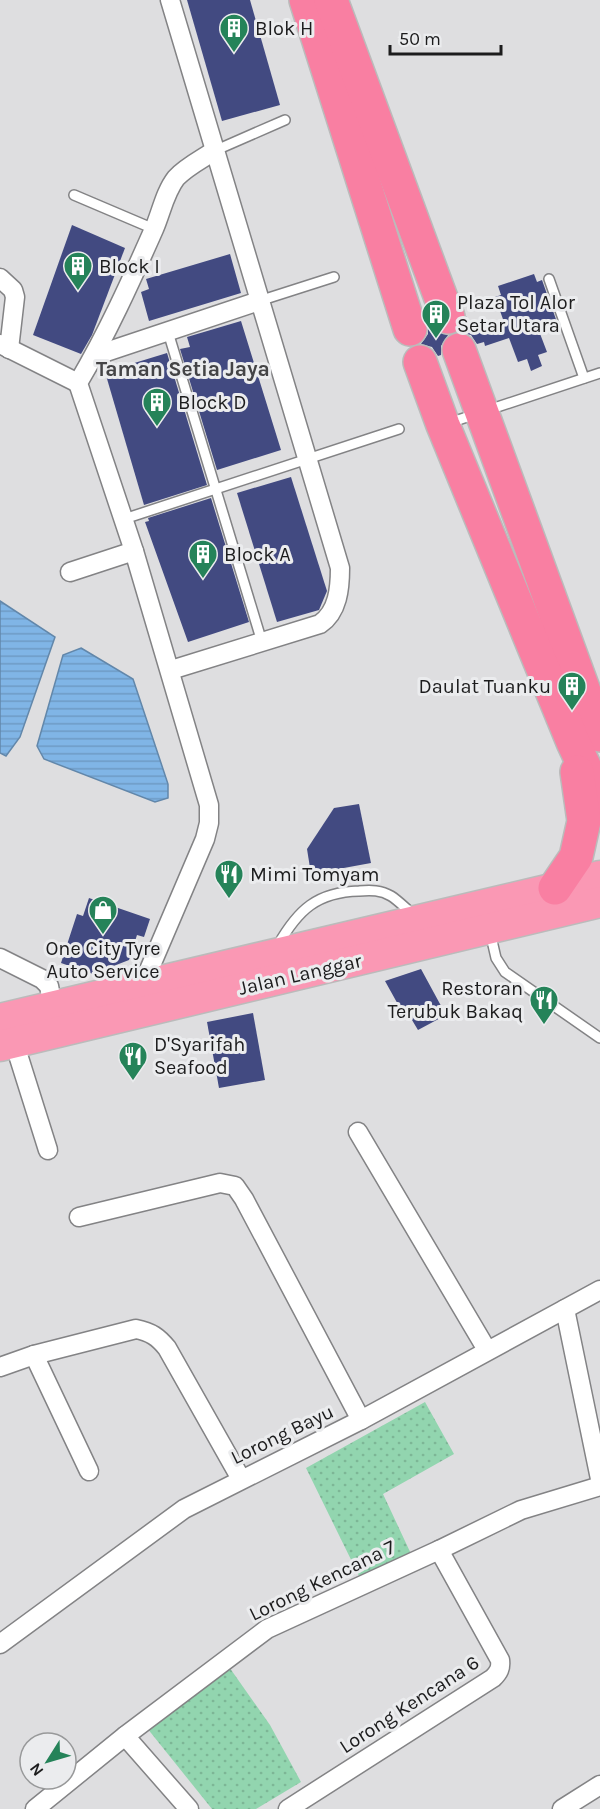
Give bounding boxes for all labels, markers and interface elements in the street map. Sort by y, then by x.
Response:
building icon: Blok H [218,12,250,54]
place label: Blok H [255,17,313,40]
scale bar [390,18,501,56]
text: 50 m [399,28,441,50]
building icon: Block I [62,250,94,292]
place label: Block I [99,255,160,278]
place label: Plaza Tol Alor Setar Utara [457,291,576,337]
building icon: Plaza Tol Alor Setar Utara [420,298,452,340]
district label: Taman Setia Jaya [96,357,270,381]
building icon: Block D [141,386,173,428]
place label: Block D [178,391,247,414]
building icon: Block A [187,538,219,580]
place label: Block A [224,543,291,566]
building icon: Daulat Tuanku [556,670,588,712]
place label: Daulat Tuanku [419,675,551,698]
restaurant icon: Mimi Tomyam [213,858,245,900]
place label: Mimi Tomyam [250,863,379,886]
shop icon: One City Tyre Auto Service [87,894,119,936]
place label: One City Tyre Auto Service [45,937,161,983]
street label: Jalan Langgar [236,949,365,1000]
place label: Restoran Terubuk Bakaq [387,977,523,1023]
restaurant icon: Restoran Terubuk Bakaq [528,984,560,1026]
place label: D'Syarifah Seafood [154,1033,245,1079]
restaurant icon: D'Syarifah Seafood [117,1040,149,1082]
street label: Lorong Bayu [227,1400,337,1469]
street label: Lorong Kencana 7 [245,1535,400,1626]
street label: Lorong Kencana 6 [335,1651,483,1758]
north arrow [18,1731,78,1791]
text: N [25,1759,47,1780]

